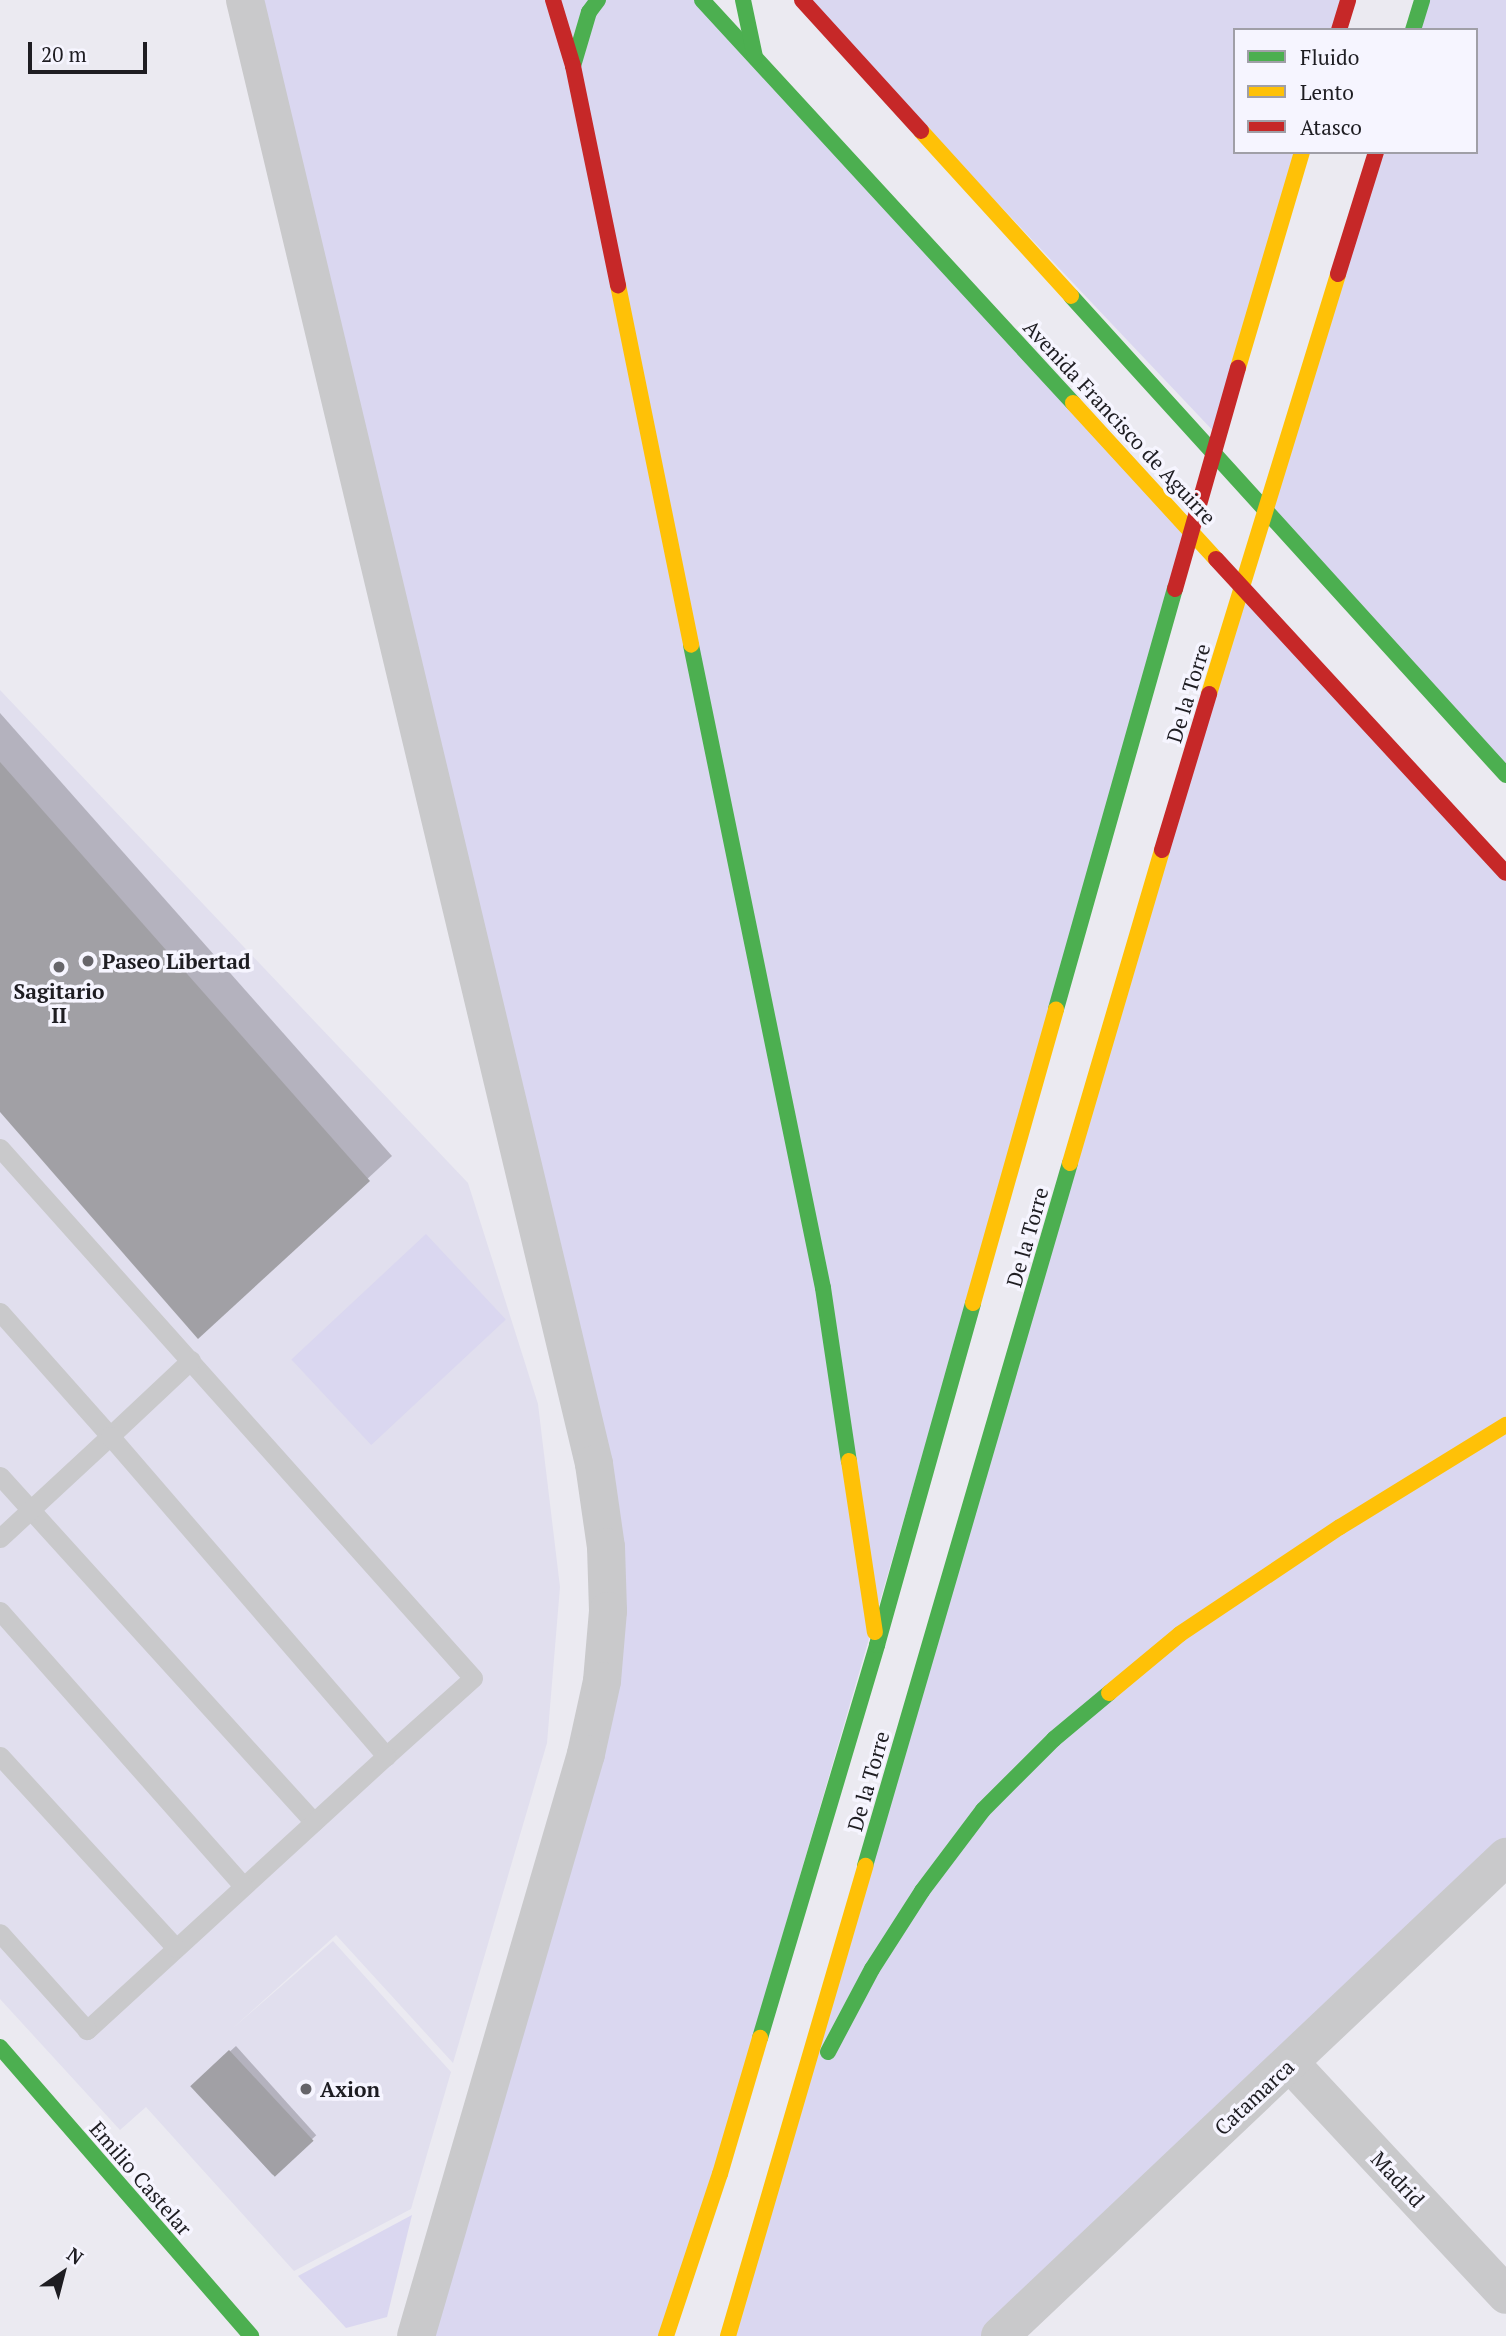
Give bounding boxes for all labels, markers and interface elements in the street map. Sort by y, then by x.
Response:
scale bar [32,28,150,72]
legend [1233,28,1478,154]
text: 20 m [41,40,87,68]
text: Fluido [1300,43,1359,71]
text: Lento [1300,78,1354,106]
text: Atasco [1300,113,1362,141]
street label: Avenida Francisco de Aguirre [1018,314,1222,530]
street label: De la Torre [1161,640,1215,746]
place label: Paseo Libertad [102,948,250,974]
marker: Paseo Libertad [80,953,96,969]
marker: Sagitario II [51,959,67,975]
place label: Sagitario II [14,978,104,1028]
street label: De la Torre [1001,1184,1053,1290]
street label: De la Torre [842,1728,894,1834]
street label: Catamarca [1209,2054,1299,2140]
place label: Axion [320,2076,380,2102]
marker: Axion [298,2081,314,2097]
street label: Emilio Castelar [85,2116,197,2240]
street label: Madrid [1366,2146,1430,2212]
north arrow [28,2238,98,2308]
text: N [62,2241,88,2270]

